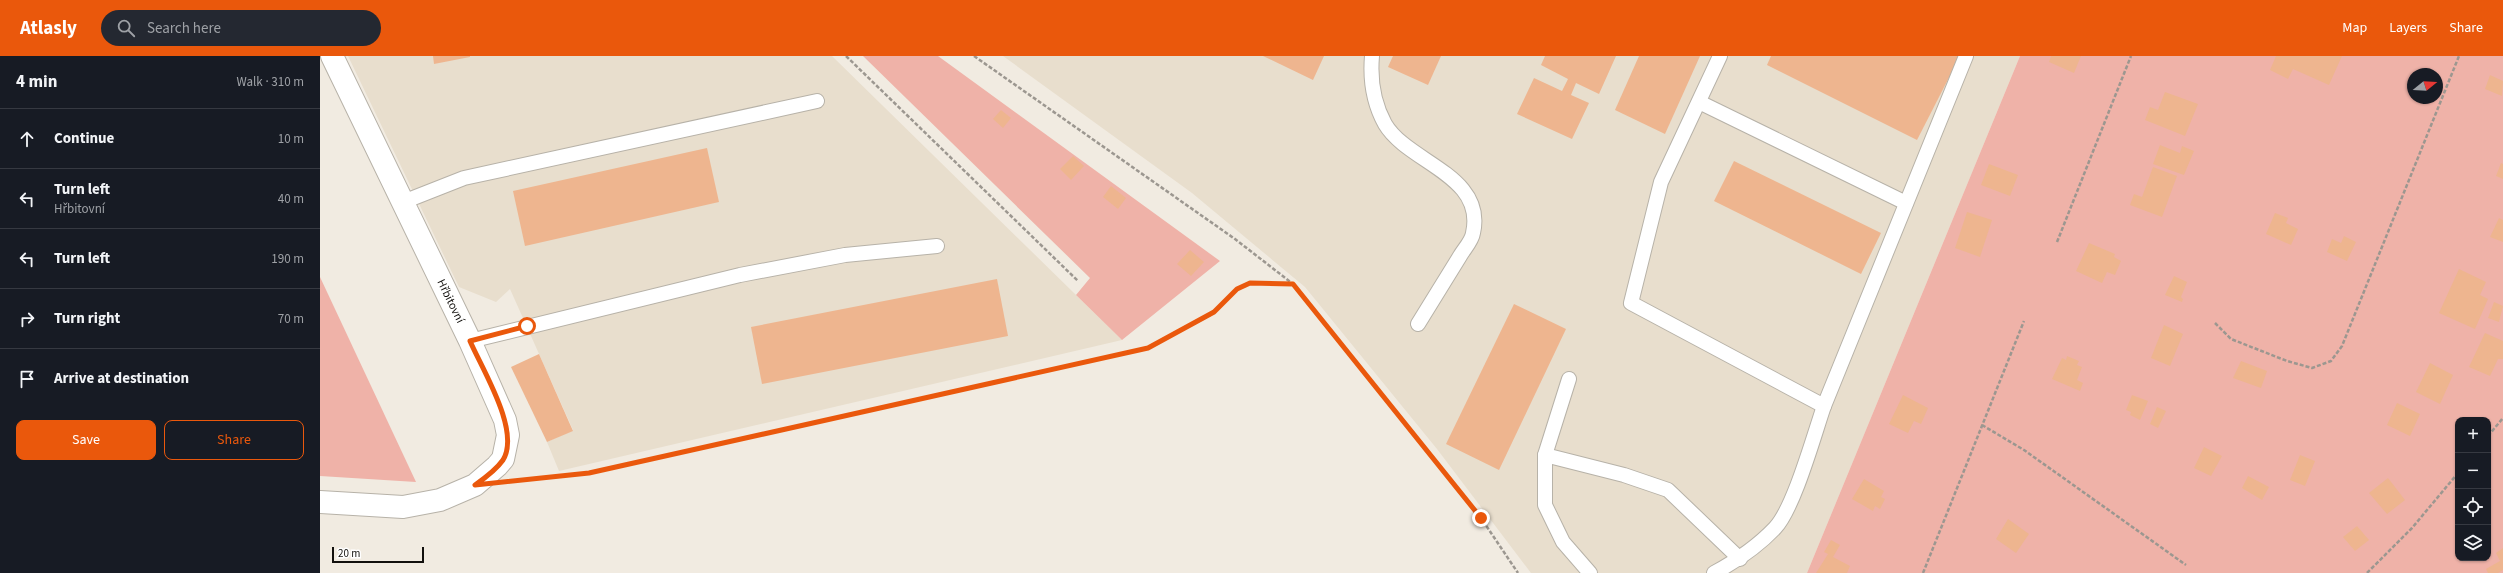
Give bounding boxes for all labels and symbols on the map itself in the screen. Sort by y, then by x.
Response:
north arrow [2407,68,2443,104]
street label: Hřbitovní [433,276,469,327]
route start [518,317,536,335]
route end [1472,509,1490,527]
scale bar [332,545,424,564]

